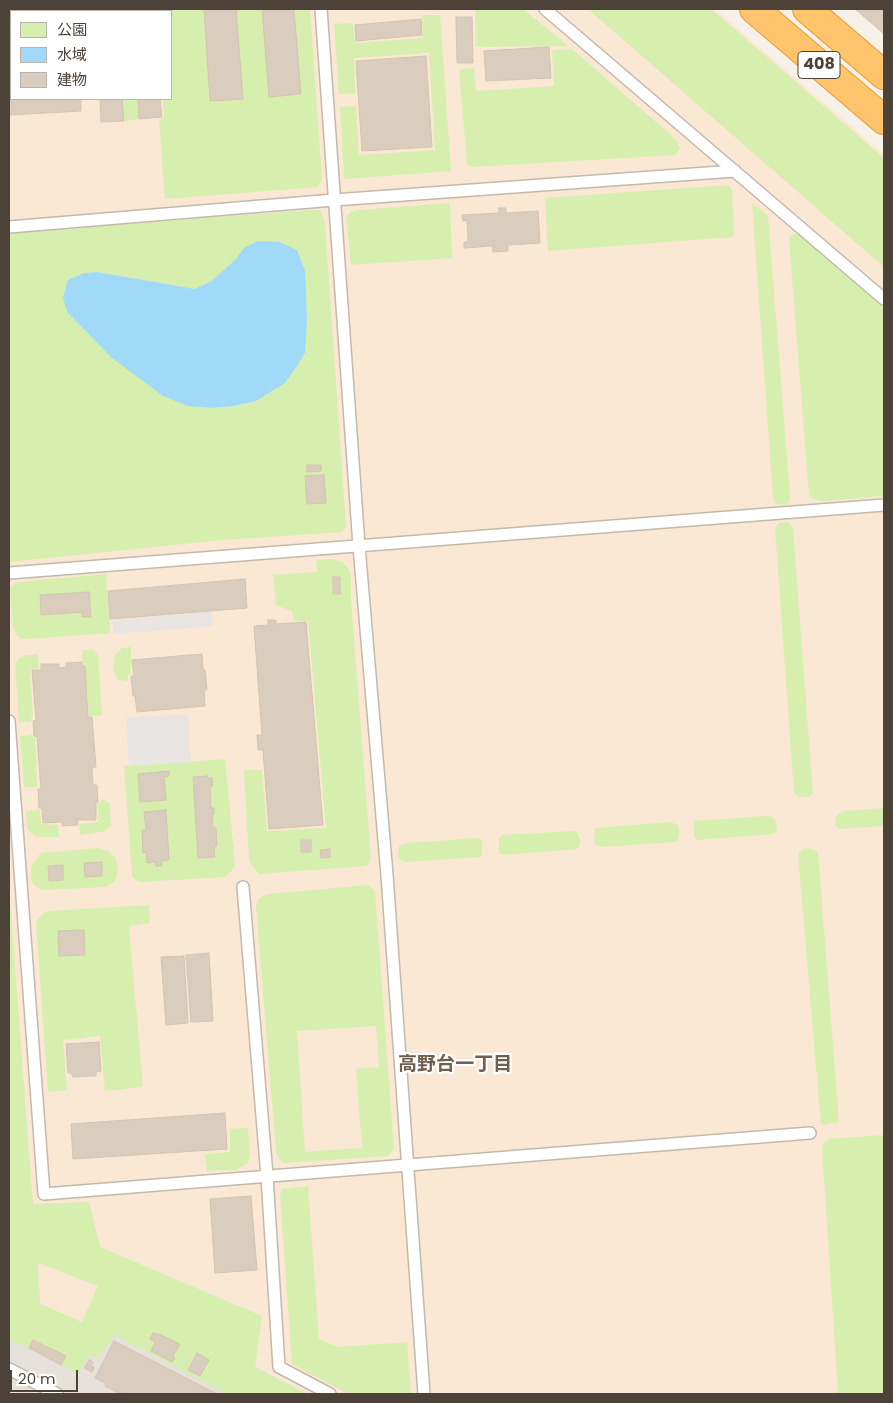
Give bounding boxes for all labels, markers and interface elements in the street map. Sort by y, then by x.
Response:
legend [10,10,172,100]
text: 公園 [57,19,87,40]
text: 水域 [57,44,87,65]
road number: 408 [798,52,840,78]
text: 建物 [57,69,87,90]
district label: 高野台一丁目 [398,1054,512,1076]
scale bar [12,1360,80,1392]
text: 20 m [18,1368,56,1389]

